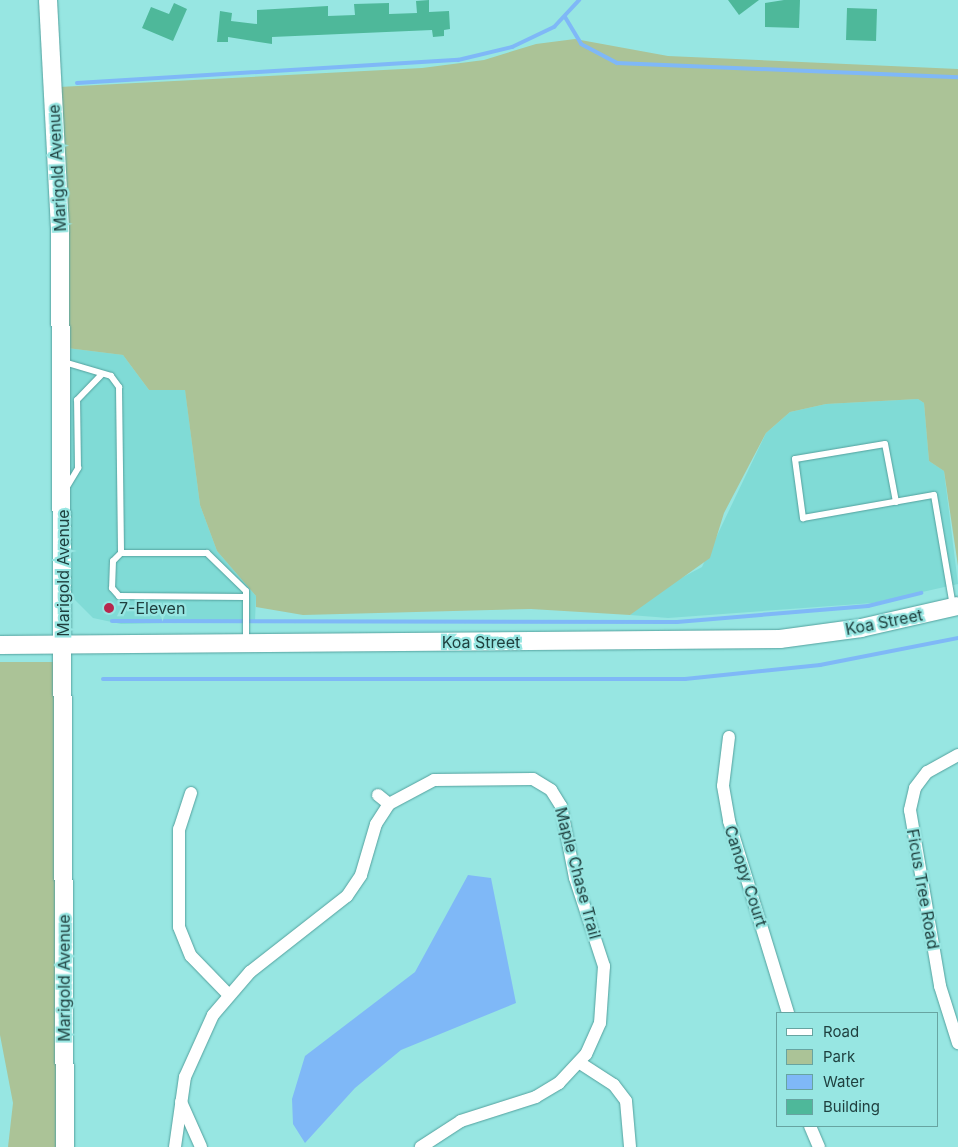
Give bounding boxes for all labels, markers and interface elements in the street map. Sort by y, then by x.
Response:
street label: Marigold Avenue [44,104,70,232]
street label: Marigold Avenue [53,509,73,637]
place label: 7-Eleven [119,598,185,618]
marker: 7-Eleven [103,602,115,614]
street label: Koa Street [844,605,924,639]
street label: Koa Street [442,632,520,652]
street label: Maple Chase Trail [551,805,605,941]
street label: Canopy Court [721,823,771,929]
street label: Ficus Tree Road [903,827,943,951]
street label: Marigold Avenue [54,914,74,1042]
legend [776,1012,938,1127]
text: Road [823,1022,859,1041]
text: Park [823,1047,855,1066]
text: Water [823,1072,865,1091]
text: Building [823,1097,880,1116]

